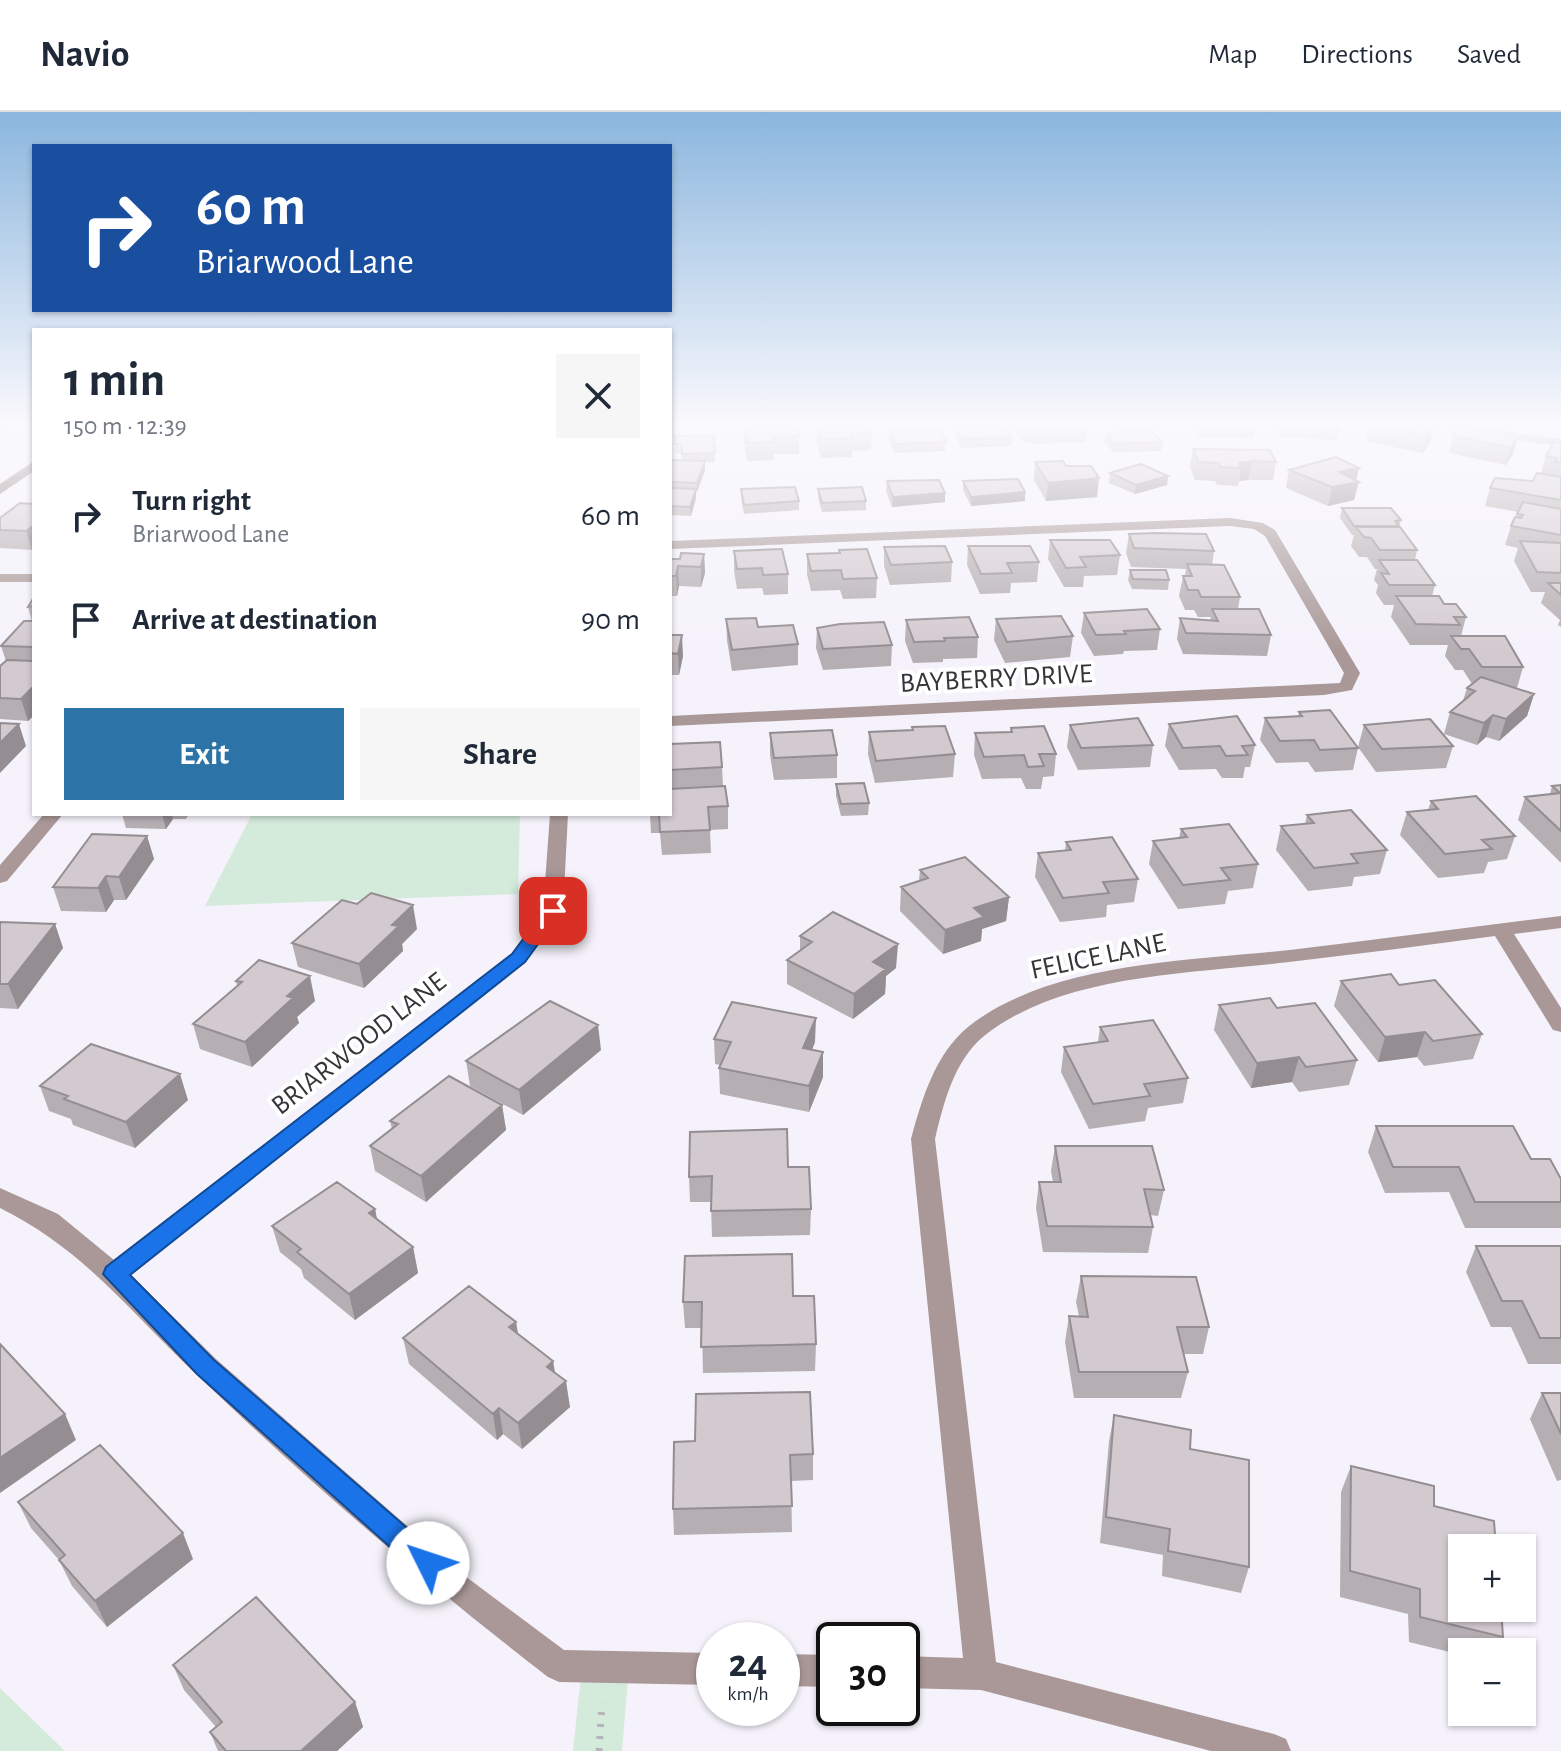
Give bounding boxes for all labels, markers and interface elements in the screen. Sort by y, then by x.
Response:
text: Navio [40,36,129,74]
text: Map [1208,41,1257,69]
text: Directions [1301,41,1413,69]
text: Saved [1457,41,1521,69]
icon: right [64,176,168,280]
text: 60 m [196,179,306,235]
text: Briarwood Lane [196,244,414,280]
button: close [556,354,640,438]
text: 1 min [64,357,165,405]
text: 150 m · 12:39 [64,413,187,439]
text: Turn right [132,486,251,516]
icon: right [64,494,108,538]
text: 60 m [581,501,640,531]
text: Briarwood Lane [132,521,289,547]
icon: arrive [64,598,108,642]
text: Arrive at destination [132,605,378,635]
text: 90 m [581,605,640,635]
street label: BAYBERRY DRIVE [899,660,1093,698]
button: Exit [64,708,344,800]
button: Share [360,708,640,800]
pin [519,877,587,945]
icon: arrive [531,889,575,933]
street label: FELICE LANE [1028,929,1168,985]
street label: BRIARWOOD LANE [267,968,451,1120]
position arrow [386,1521,470,1605]
map controls [1448,1534,1536,1726]
button: + [1448,1534,1536,1622]
speed limit sign: 30 [816,1622,920,1726]
button: − [1448,1638,1536,1726]
text: 24 [729,1644,767,1684]
text: km/h [727,1684,769,1704]

